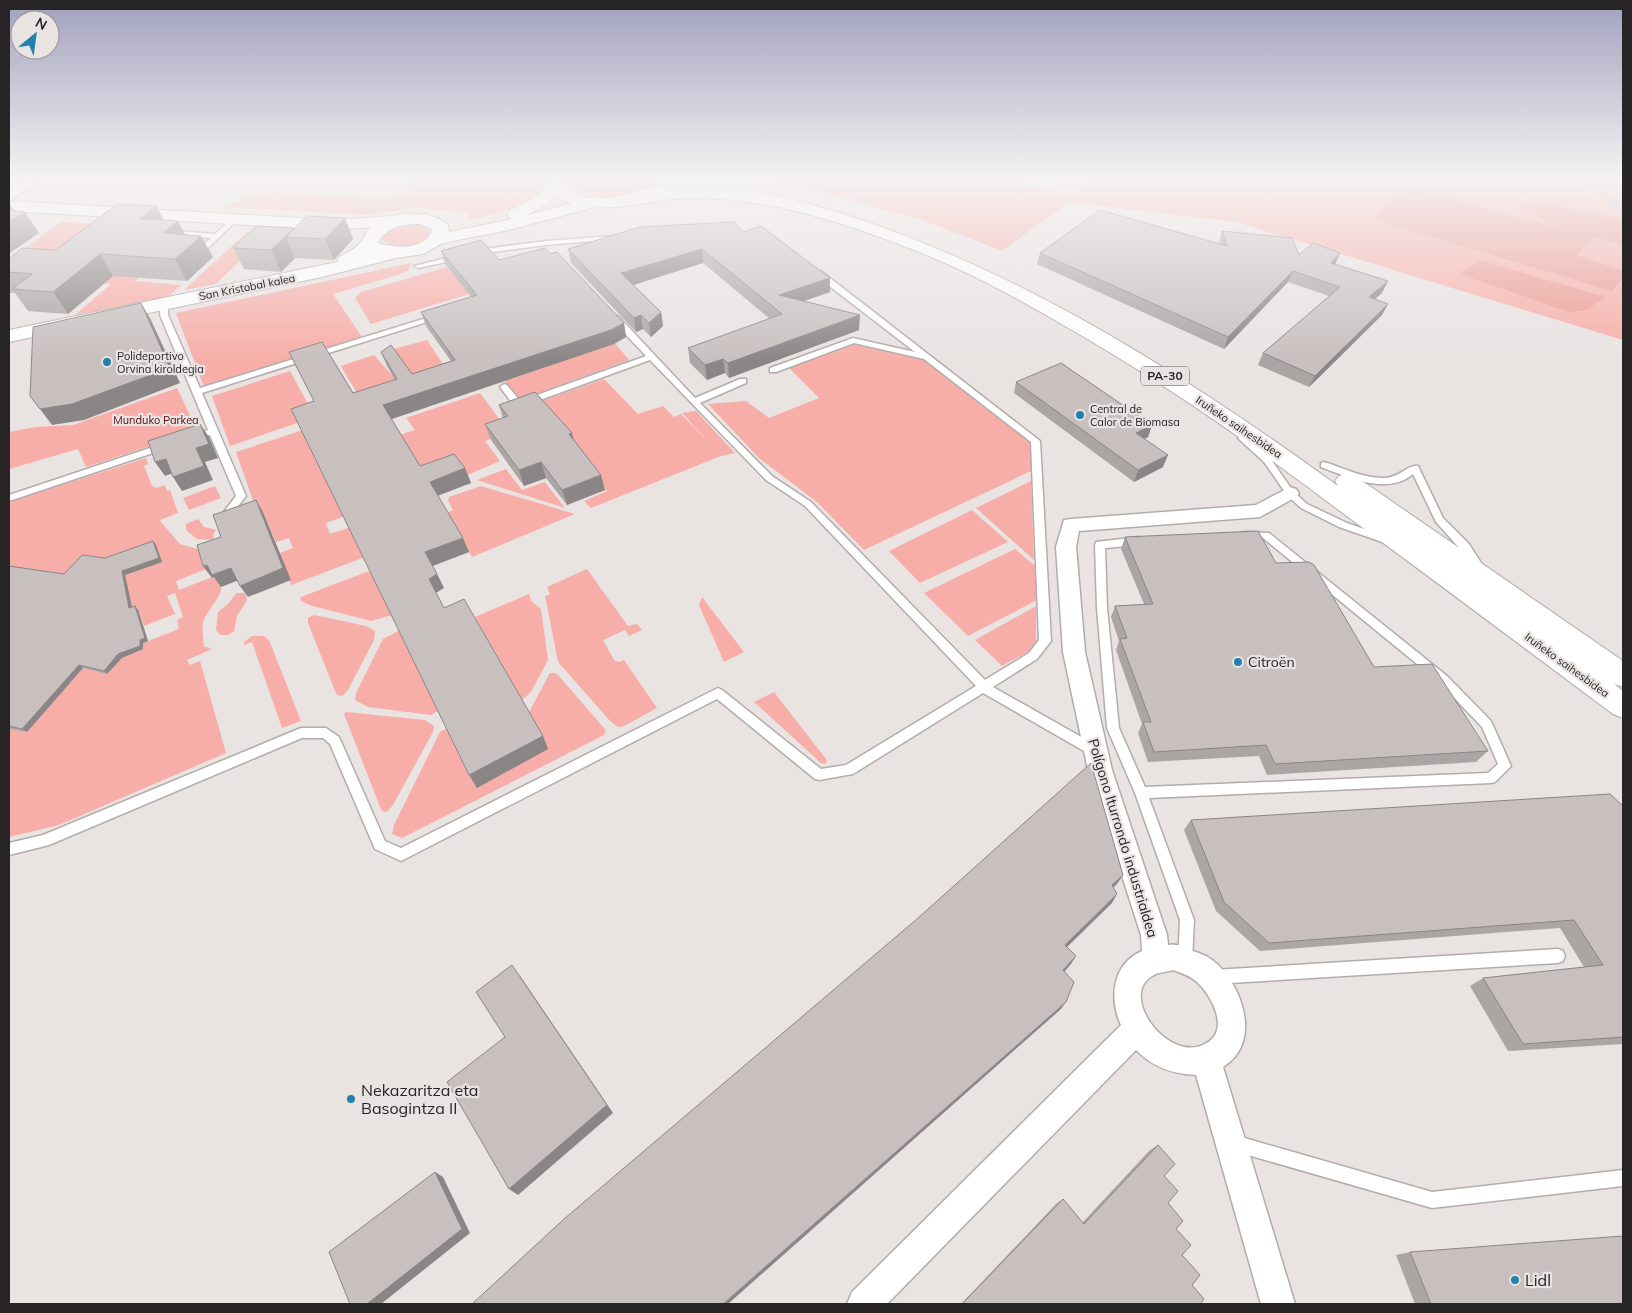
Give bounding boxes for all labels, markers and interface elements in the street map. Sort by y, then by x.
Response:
north arrow [10,10,60,60]
text: N [32,13,50,34]
street label: San Kristobal kalea [198,271,296,303]
place label: Polideportivo Orvina kiroldegia [117,349,204,376]
marker: Polideportivo Orvina kiroldegia [101,356,113,368]
road number: PA-30 [1141,366,1189,386]
street label: Iruñeko saihesbidea [1193,393,1285,461]
place label: Central de Calor de Biomasa [1090,402,1180,429]
marker: Central de Calor de Biomasa [1074,409,1086,421]
park label: Munduko Parkea [113,413,199,427]
street label: Iruñeko saihesbidea [1522,630,1612,700]
place label: Citroën [1248,653,1295,671]
marker: Citroën [1232,656,1244,668]
street label: Polígono Iturrondo industrialdea [1084,736,1162,940]
place label: Nekazaritza eta Basogintza II [361,1080,478,1118]
marker: Nekazaritza eta Basogintza II [345,1093,357,1105]
place label: Lidl [1525,1270,1551,1290]
marker: Lidl [1509,1274,1521,1286]

